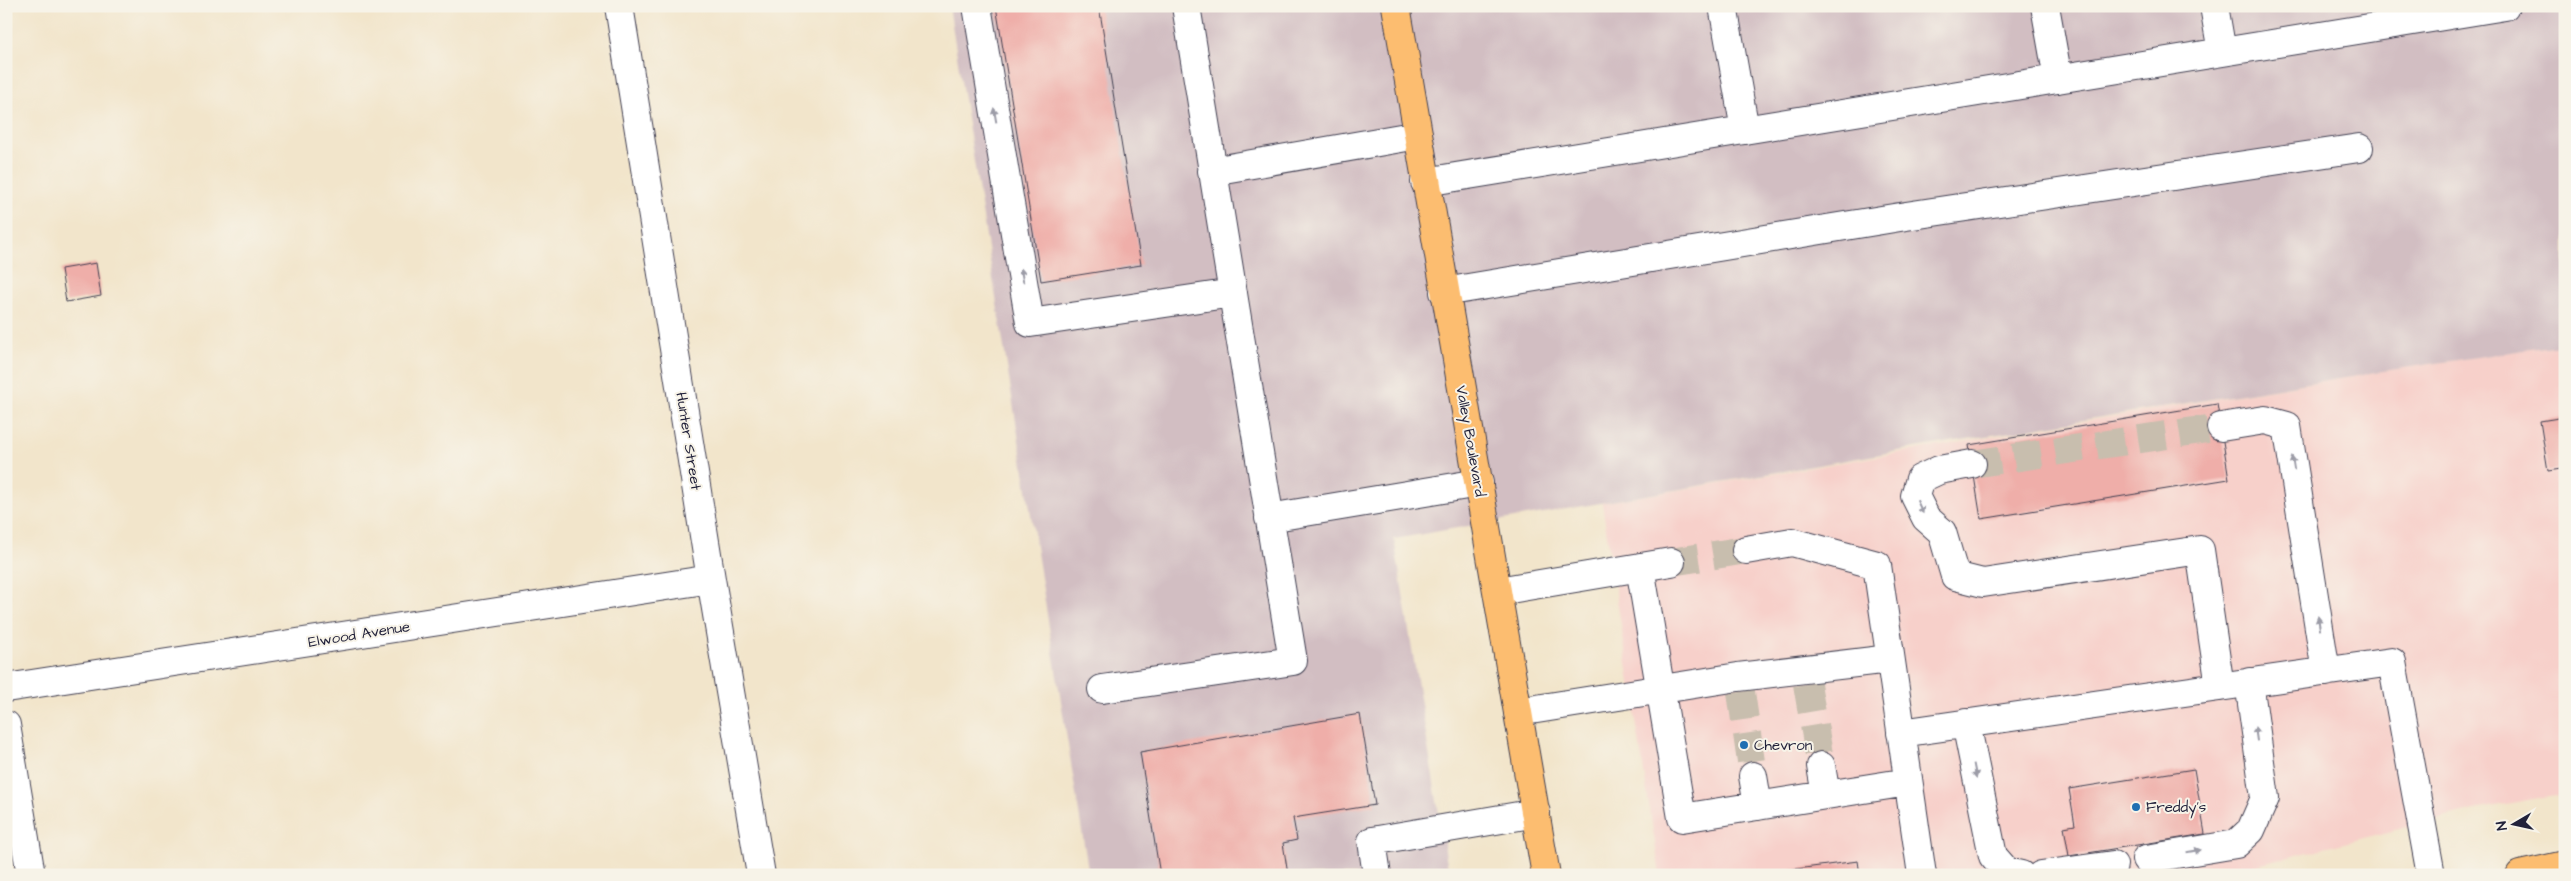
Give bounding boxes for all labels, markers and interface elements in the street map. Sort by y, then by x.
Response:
one-way arrow [991,106,999,122]
one-way arrow [1018,266,1026,282]
street label: Valley Boulevard [1449,384,1491,499]
street label: Hunter Street [670,391,707,492]
one-way arrow [2288,455,2296,471]
one-way arrow [1917,500,1925,514]
one-way arrow [2314,615,2322,631]
street label: Elwood Avenue [307,616,411,653]
one-way arrow [2252,726,2260,742]
place label: Chevron [1754,735,1813,756]
marker: Chevron [1738,739,1750,751]
one-way arrow [1972,764,1980,780]
place label: Freddy's [2146,797,2207,819]
north arrow [2488,798,2538,848]
marker: Freddy's [2130,801,2142,813]
text: N [2492,820,2513,832]
one-way arrow [2186,846,2202,854]

